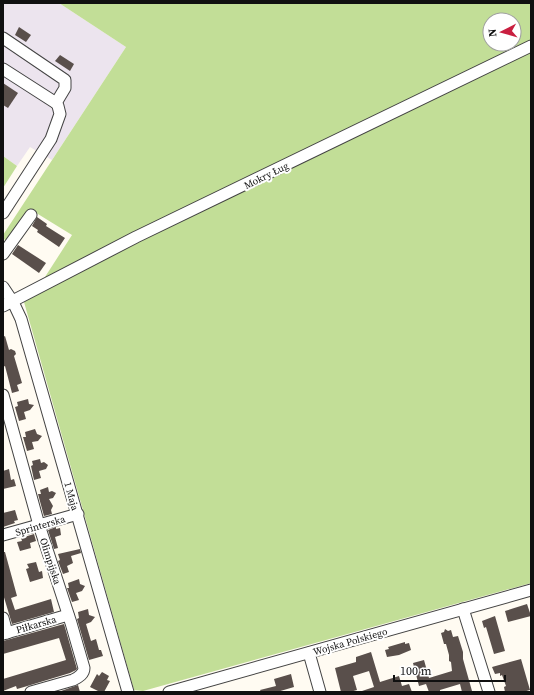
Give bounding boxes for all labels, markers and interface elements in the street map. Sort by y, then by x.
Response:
north arrow [482,12,522,52]
text: N [485,28,500,38]
street label: Mokry Ług [242,159,291,192]
street label: 1 Maja [61,480,82,513]
street label: Sprinterska [14,512,67,539]
street label: Olimpijska [37,536,64,587]
street label: Piłkarska [14,612,59,636]
street label: Wojska Polskiego [311,625,389,658]
scale bar [394,657,505,683]
text: 100 m [400,663,432,679]

